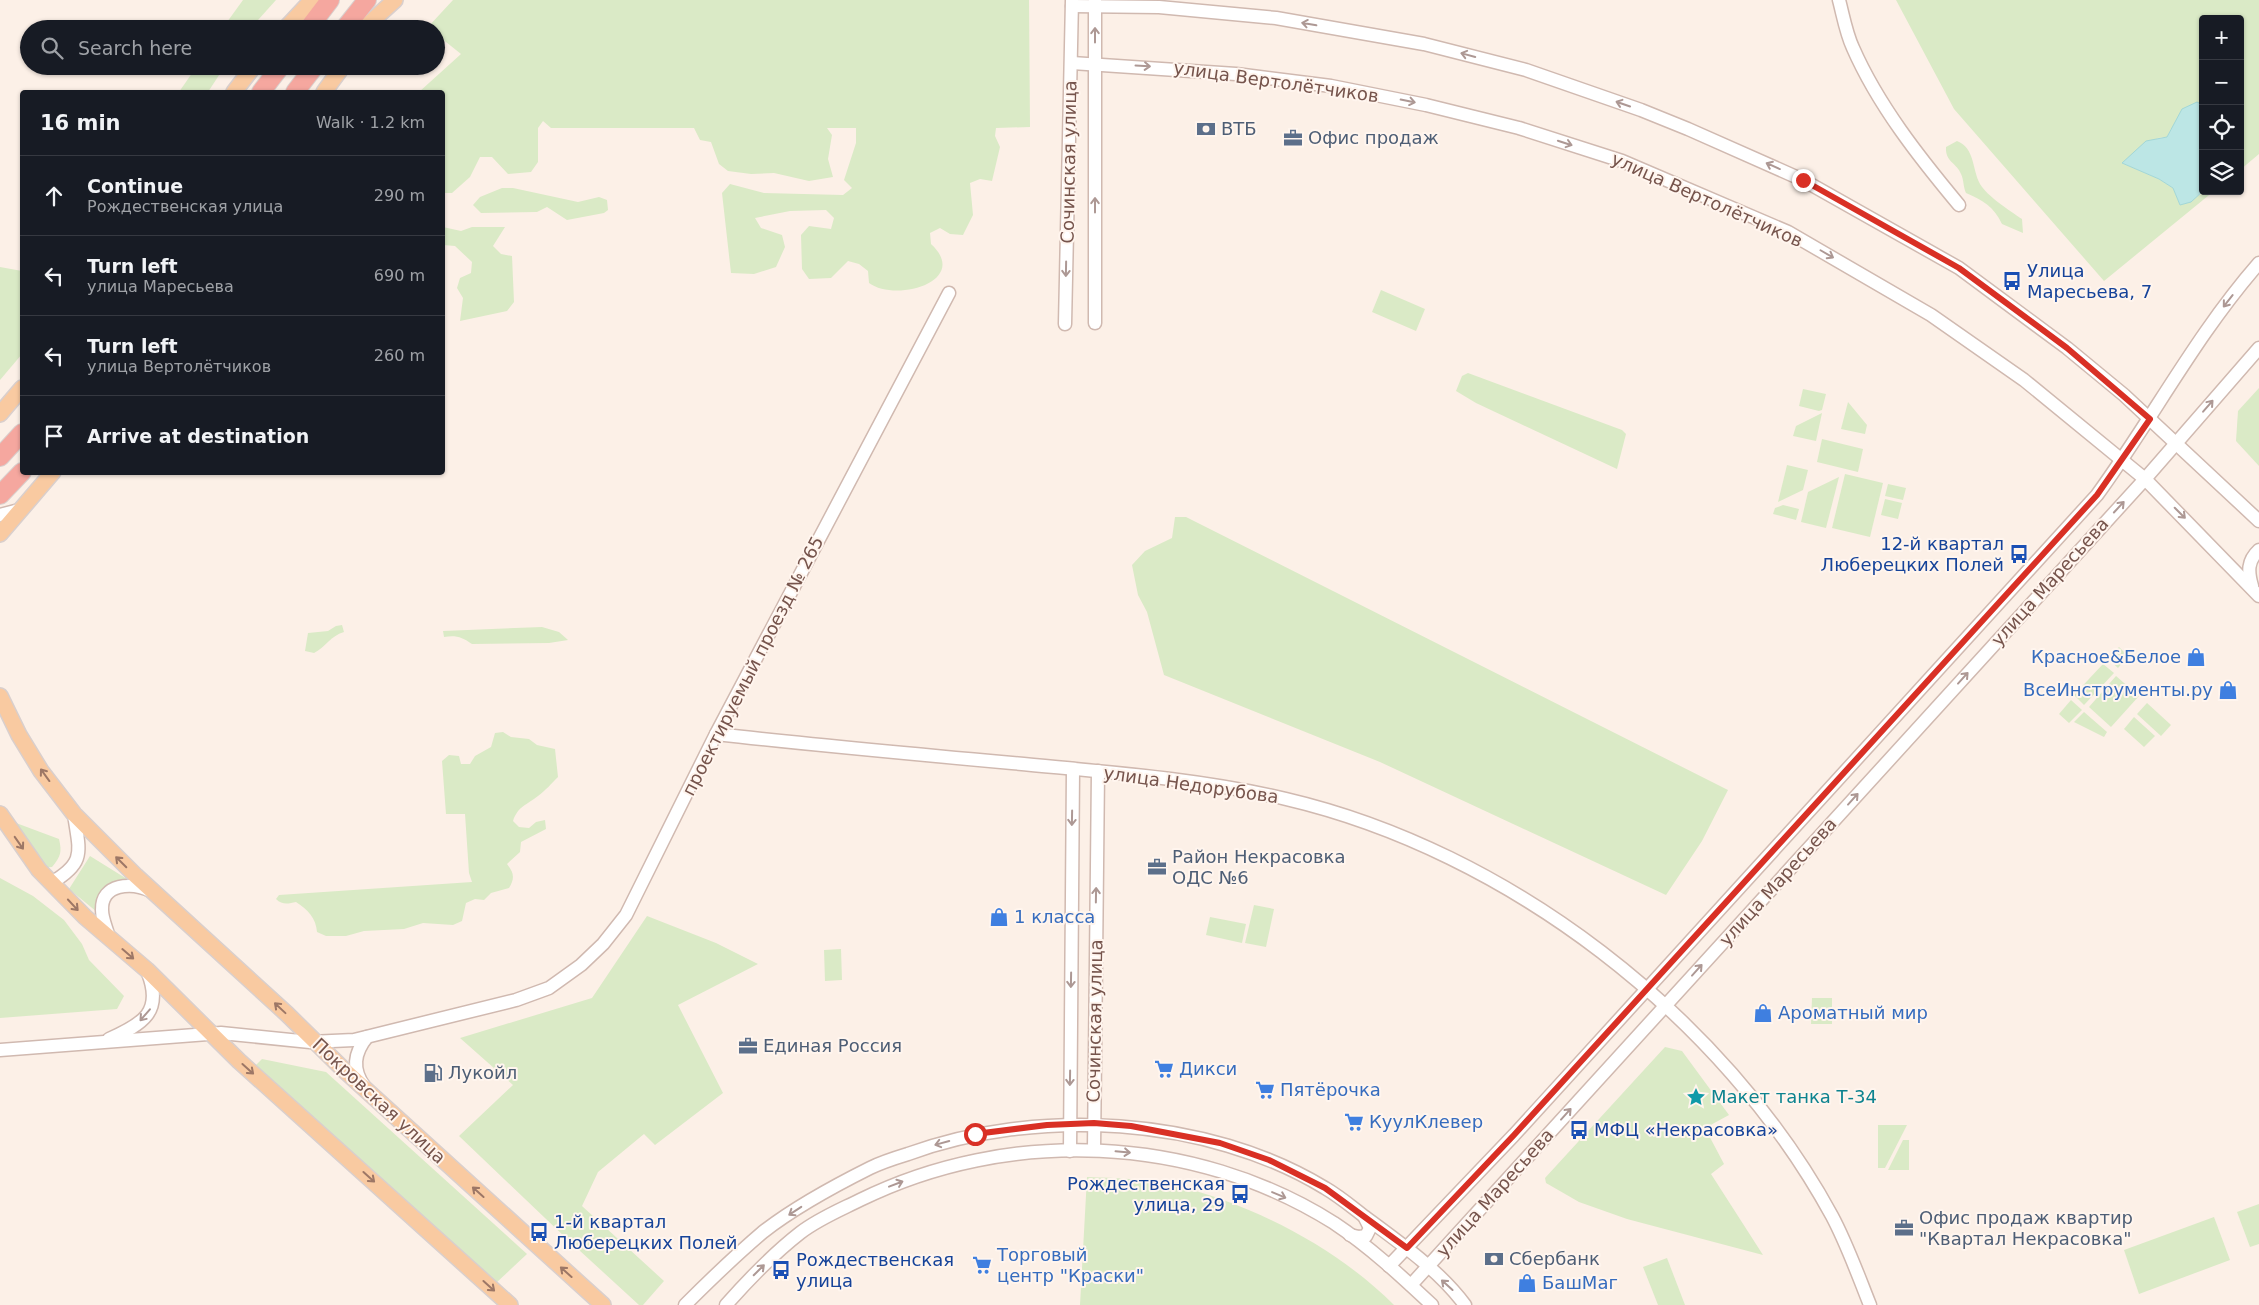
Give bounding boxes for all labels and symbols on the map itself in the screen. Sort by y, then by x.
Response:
one-way arrow [1301,18,1317,28]
one-way arrow [1090,27,1100,44]
one-way arrow [1461,50,1477,60]
street label: улица Вертолётчиков [1172,57,1380,106]
one-way arrow [1135,62,1151,71]
street label: Сочинская улица [1057,80,1080,244]
one-way arrow [1400,97,1416,107]
one-way arrow [1616,99,1631,108]
bank icon: ВТБ [1195,118,1217,140]
place label: ВТБ [1221,118,1257,139]
office icon: Офис продаж [1282,127,1304,149]
place label: Офис продаж [1308,127,1439,148]
one-way arrow [1557,138,1573,148]
street label: улица Вертолётчиков [1608,148,1806,251]
one-way arrow [1766,161,1781,171]
route end [1792,169,1815,192]
one-way arrow [1090,197,1100,213]
one-way arrow [1819,250,1833,260]
place label: Улица Маресьева, 7 [2027,260,2152,302]
one-way arrow [1062,261,1071,277]
bus stop icon: Улица Маресьева, 7 [2001,270,2023,292]
one-way arrow [2222,294,2233,307]
one-way arrow [2202,400,2213,413]
one-way arrow [2114,500,2125,513]
one-way arrow [2174,507,2186,520]
street label: улица Маресьева [1987,513,2113,650]
street label: проектируемый проезд № 265 [678,532,827,799]
place label: 12-й квартал Люберецких Полей [1821,533,2004,575]
bus stop icon: 12-й квартал Люберецких Полей [2008,543,2030,565]
place label: Красное&Белое [2031,646,2181,667]
shop icon: Красное&Белое [2185,646,2207,668]
one-way arrow [1957,672,1969,685]
place label: ВсеИнструменты.ру [2023,679,2213,700]
shop icon: ВсеИнструменты.ру [2217,679,2239,701]
street label: улица Недорубова [1102,762,1280,807]
one-way arrow [40,768,50,782]
one-way arrow [1847,792,1859,805]
one-way arrow [1068,809,1077,825]
street label: улица Маресьева [1715,813,1841,950]
one-way arrow [14,836,24,850]
place label: Район Некрасовка ОДС №6 [1172,846,1345,888]
one-way arrow [115,855,127,868]
office icon: Район Некрасовка ОДС №6 [1146,856,1168,878]
one-way arrow [1092,887,1101,903]
one-way arrow [67,898,79,911]
shop icon: 1 класса [988,906,1010,928]
place label: 1 класса [1014,906,1095,927]
street label: Сочинская улица [1083,939,1106,1103]
one-way arrow [121,948,134,959]
one-way arrow [1691,964,1703,977]
one-way arrow [1066,972,1076,988]
one-way arrow [274,1002,287,1014]
shop icon: Ароматный мир [1752,1002,1774,1024]
place label: Ароматный мир [1778,1002,1928,1023]
one-way arrow [140,1008,151,1021]
street label: Покровская улица [309,1034,450,1168]
office icon: Единая Россия [737,1035,759,1057]
place label: Единая Россия [763,1035,902,1056]
supermarket icon: Дикси [1153,1058,1175,1080]
place label: Дикси [1179,1058,1237,1079]
fuel station icon: Лукойл [422,1062,444,1084]
place label: Лукойл [448,1062,517,1083]
one-way arrow [241,1063,254,1075]
one-way arrow [1065,1069,1075,1085]
supermarket icon: Пятёрочка [1254,1079,1276,1101]
place label: Пятёрочка [1280,1079,1381,1100]
place icon: Макет танка Т-34 [1685,1086,1707,1108]
place label: Макет танка Т-34 [1711,1086,1877,1107]
one-way arrow [1560,1108,1572,1121]
supermarket icon: КуулКлевер [1343,1111,1365,1133]
place label: КуулКлевер [1369,1111,1483,1132]
bus stop icon: МФЦ «Некрасовка» [1568,1119,1590,1141]
place label: МФЦ «Некрасовка» [1594,1119,1778,1140]
route start [964,1123,987,1146]
street label: улица Маресьева [1432,1124,1558,1261]
one-way arrow [934,1139,950,1148]
one-way arrow [1115,1147,1131,1157]
one-way arrow [362,1172,375,1183]
place label: Рождественская улица, 29 [1067,1173,1225,1215]
one-way arrow [888,1179,903,1188]
bus stop icon: Рождественская улица, 29 [1229,1183,1251,1205]
one-way arrow [471,1186,484,1197]
one-way arrow [1271,1190,1286,1200]
one-way arrow [788,1206,802,1216]
place label: Офис продаж квартир "Квартал Некрасовка" [1919,1207,2133,1249]
place label: 1-й квартал Люберецких Полей [554,1211,737,1253]
office icon: Офис продаж квартир "Квартал Некрасовка" [1893,1217,1915,1239]
bus stop icon: 1-й квартал Люберецких Полей [528,1221,550,1243]
place label: Торговый центр "Краски" [996,1244,1144,1286]
bank icon: Сбербанк [1483,1248,1505,1270]
place label: Сбербанк [1509,1248,1600,1269]
place label: Рождественская улица [796,1249,954,1291]
supermarket icon: Торговый центр "Краски" [971,1254,993,1276]
bus stop icon: Рождественская улица [770,1259,792,1281]
one-way arrow [753,1263,765,1276]
one-way arrow [560,1266,573,1278]
shop icon: БашМаг [1516,1272,1538,1294]
place label: БашМаг [1542,1272,1618,1293]
one-way arrow [1441,1279,1454,1291]
one-way arrow [483,1280,496,1292]

